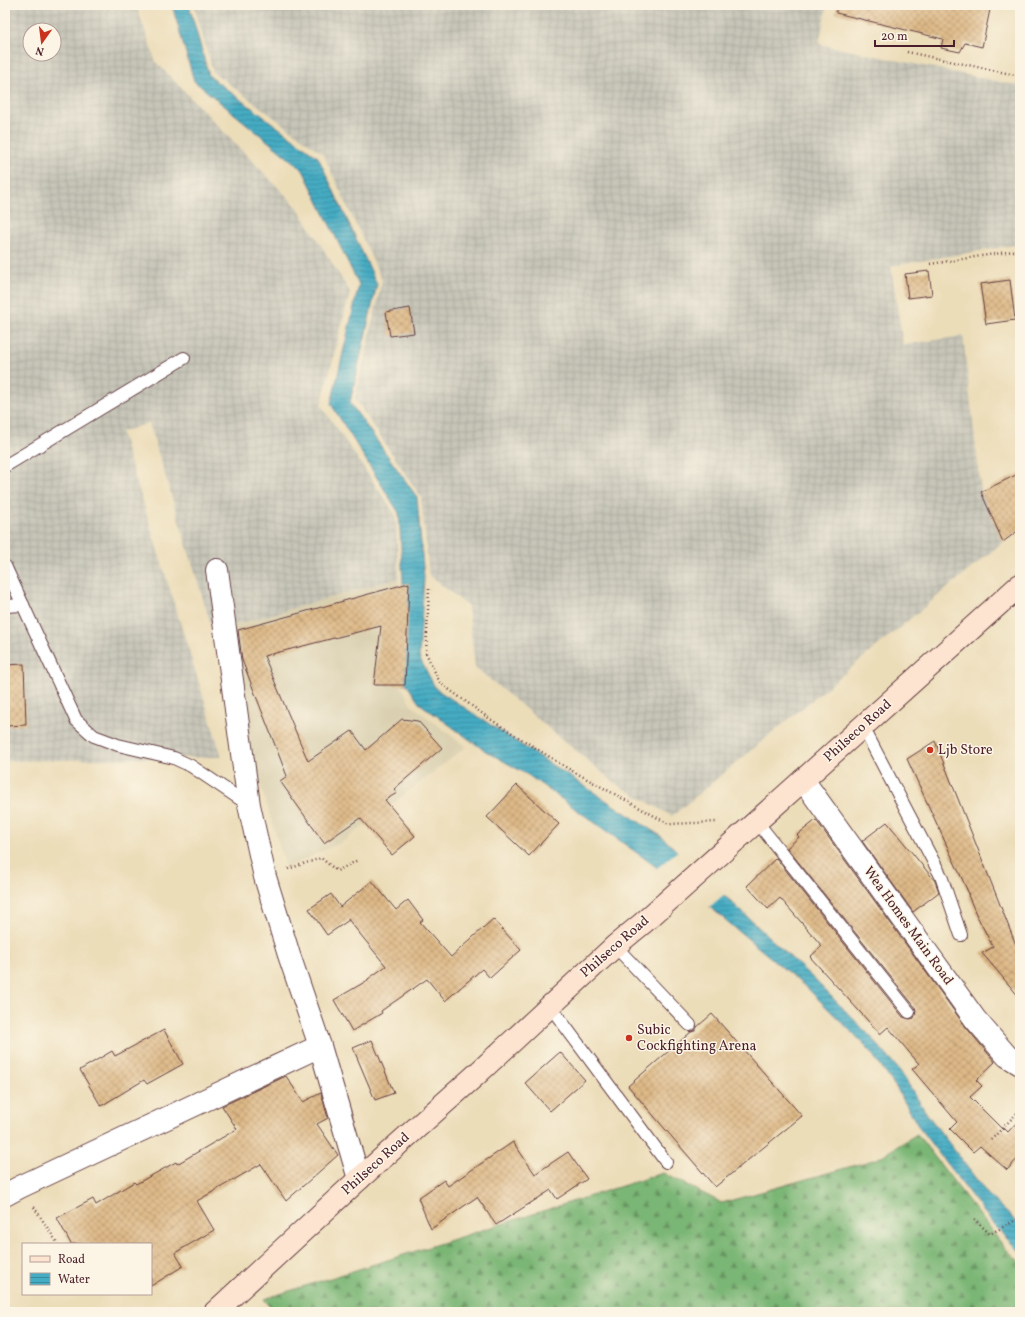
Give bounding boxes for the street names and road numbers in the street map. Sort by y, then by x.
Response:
street label: Philseco Road [820,695,896,767]
street label: Wea Homes Main Road [859,863,958,989]
street label: Philseco Road [576,912,654,982]
street label: Philseco Road [338,1128,414,1200]

